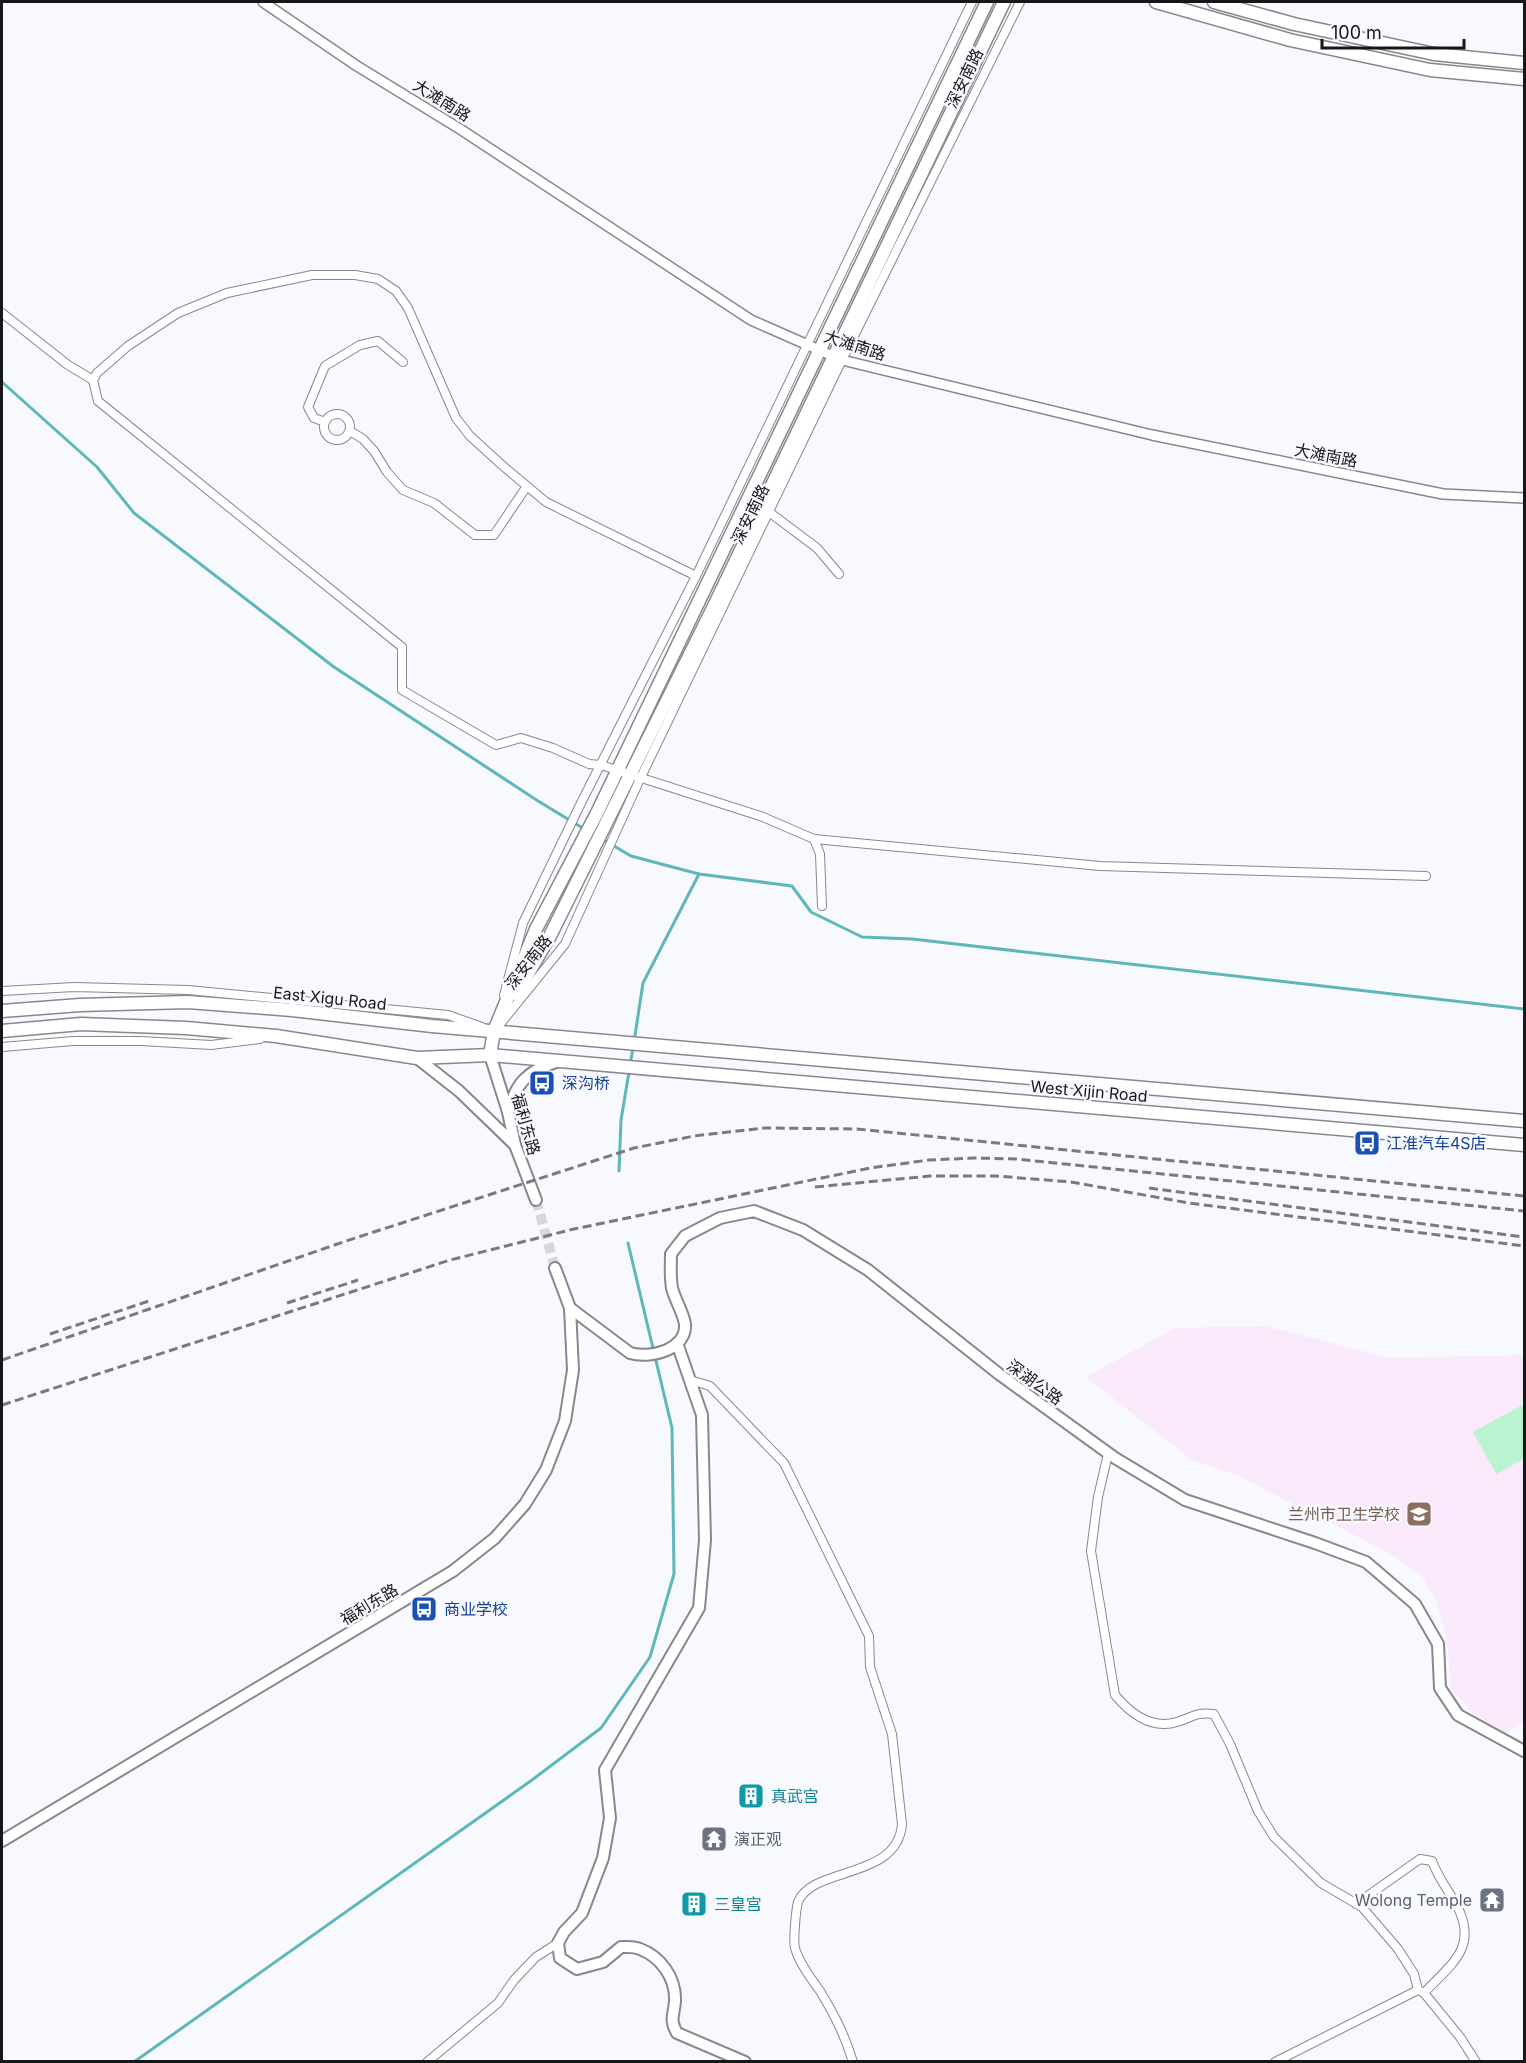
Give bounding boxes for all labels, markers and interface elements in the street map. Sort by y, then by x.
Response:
scale bar [1322,12,1464,50]
text: 100 m [1331,22,1382,43]
street label: 深安南路 [941,45,987,111]
street label: 大滩南路 [410,75,474,125]
street label: 大滩南路 [821,326,889,364]
street label: 大滩南路 [1293,439,1359,471]
street label: 深安南路 [727,481,773,547]
street label: 深安南路 [500,931,556,993]
street label: East Xigu Road [272,982,388,1014]
bus stop icon: 深沟桥 [527,1068,557,1098]
place label: 深沟桥 [562,1073,610,1093]
street label: West Xijin Road [1030,1076,1148,1106]
street label: 福利东路 [508,1090,544,1158]
bus stop icon: 江淮汽车4S店 [1352,1128,1382,1158]
place label: 江淮汽车4S店 [1386,1133,1487,1153]
street label: 深湖公路 [1003,1355,1067,1409]
school or university icon: 兰州市卫生学校 [1404,1499,1434,1529]
place label: 兰州市卫生学校 [1288,1504,1400,1524]
street label: 福利东路 [336,1579,402,1629]
bus stop icon: 商业学校 [409,1594,439,1624]
place label: 商业学校 [444,1599,508,1619]
building icon: 真武宫 [736,1781,766,1811]
place label: 真武宫 [771,1786,819,1806]
temple icon: 演正观 [699,1824,729,1854]
place label: 演正观 [734,1829,782,1849]
temple icon: Wolong Temple [1477,1885,1507,1915]
building icon: 三皇宫 [679,1889,709,1919]
place label: Wolong Temple [1355,1890,1472,1910]
place label: 三皇宫 [714,1894,762,1914]

